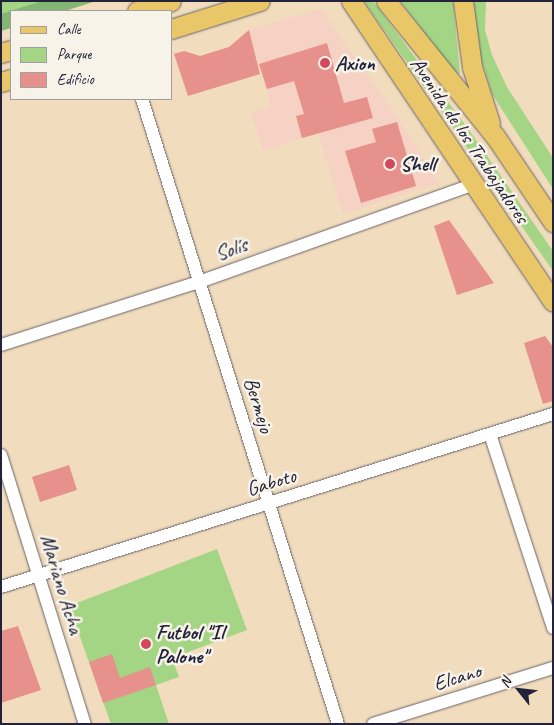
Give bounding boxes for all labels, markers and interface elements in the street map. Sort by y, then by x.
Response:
legend [10,10,172,100]
text: Calle [57,20,81,39]
text: Parque [57,45,91,64]
place label: Axion [335,50,375,76]
street label: Avenida de los Trabajadores [405,52,535,228]
marker: Axion [319,57,331,69]
text: Edificio [57,70,94,89]
place label: Shell [400,151,435,177]
marker: Shell [384,158,396,170]
street label: Solís [212,232,250,266]
street label: Bermejo [239,374,279,436]
street label: Gaboto [243,463,299,501]
street label: Mariano Acha [35,531,89,637]
place label: Futbol "Il Palone" [156,619,224,669]
marker: Futbol "Il Palone" [140,638,152,650]
street label: Elcano [430,658,484,696]
north arrow [494,665,544,715]
text: N [496,675,515,690]

